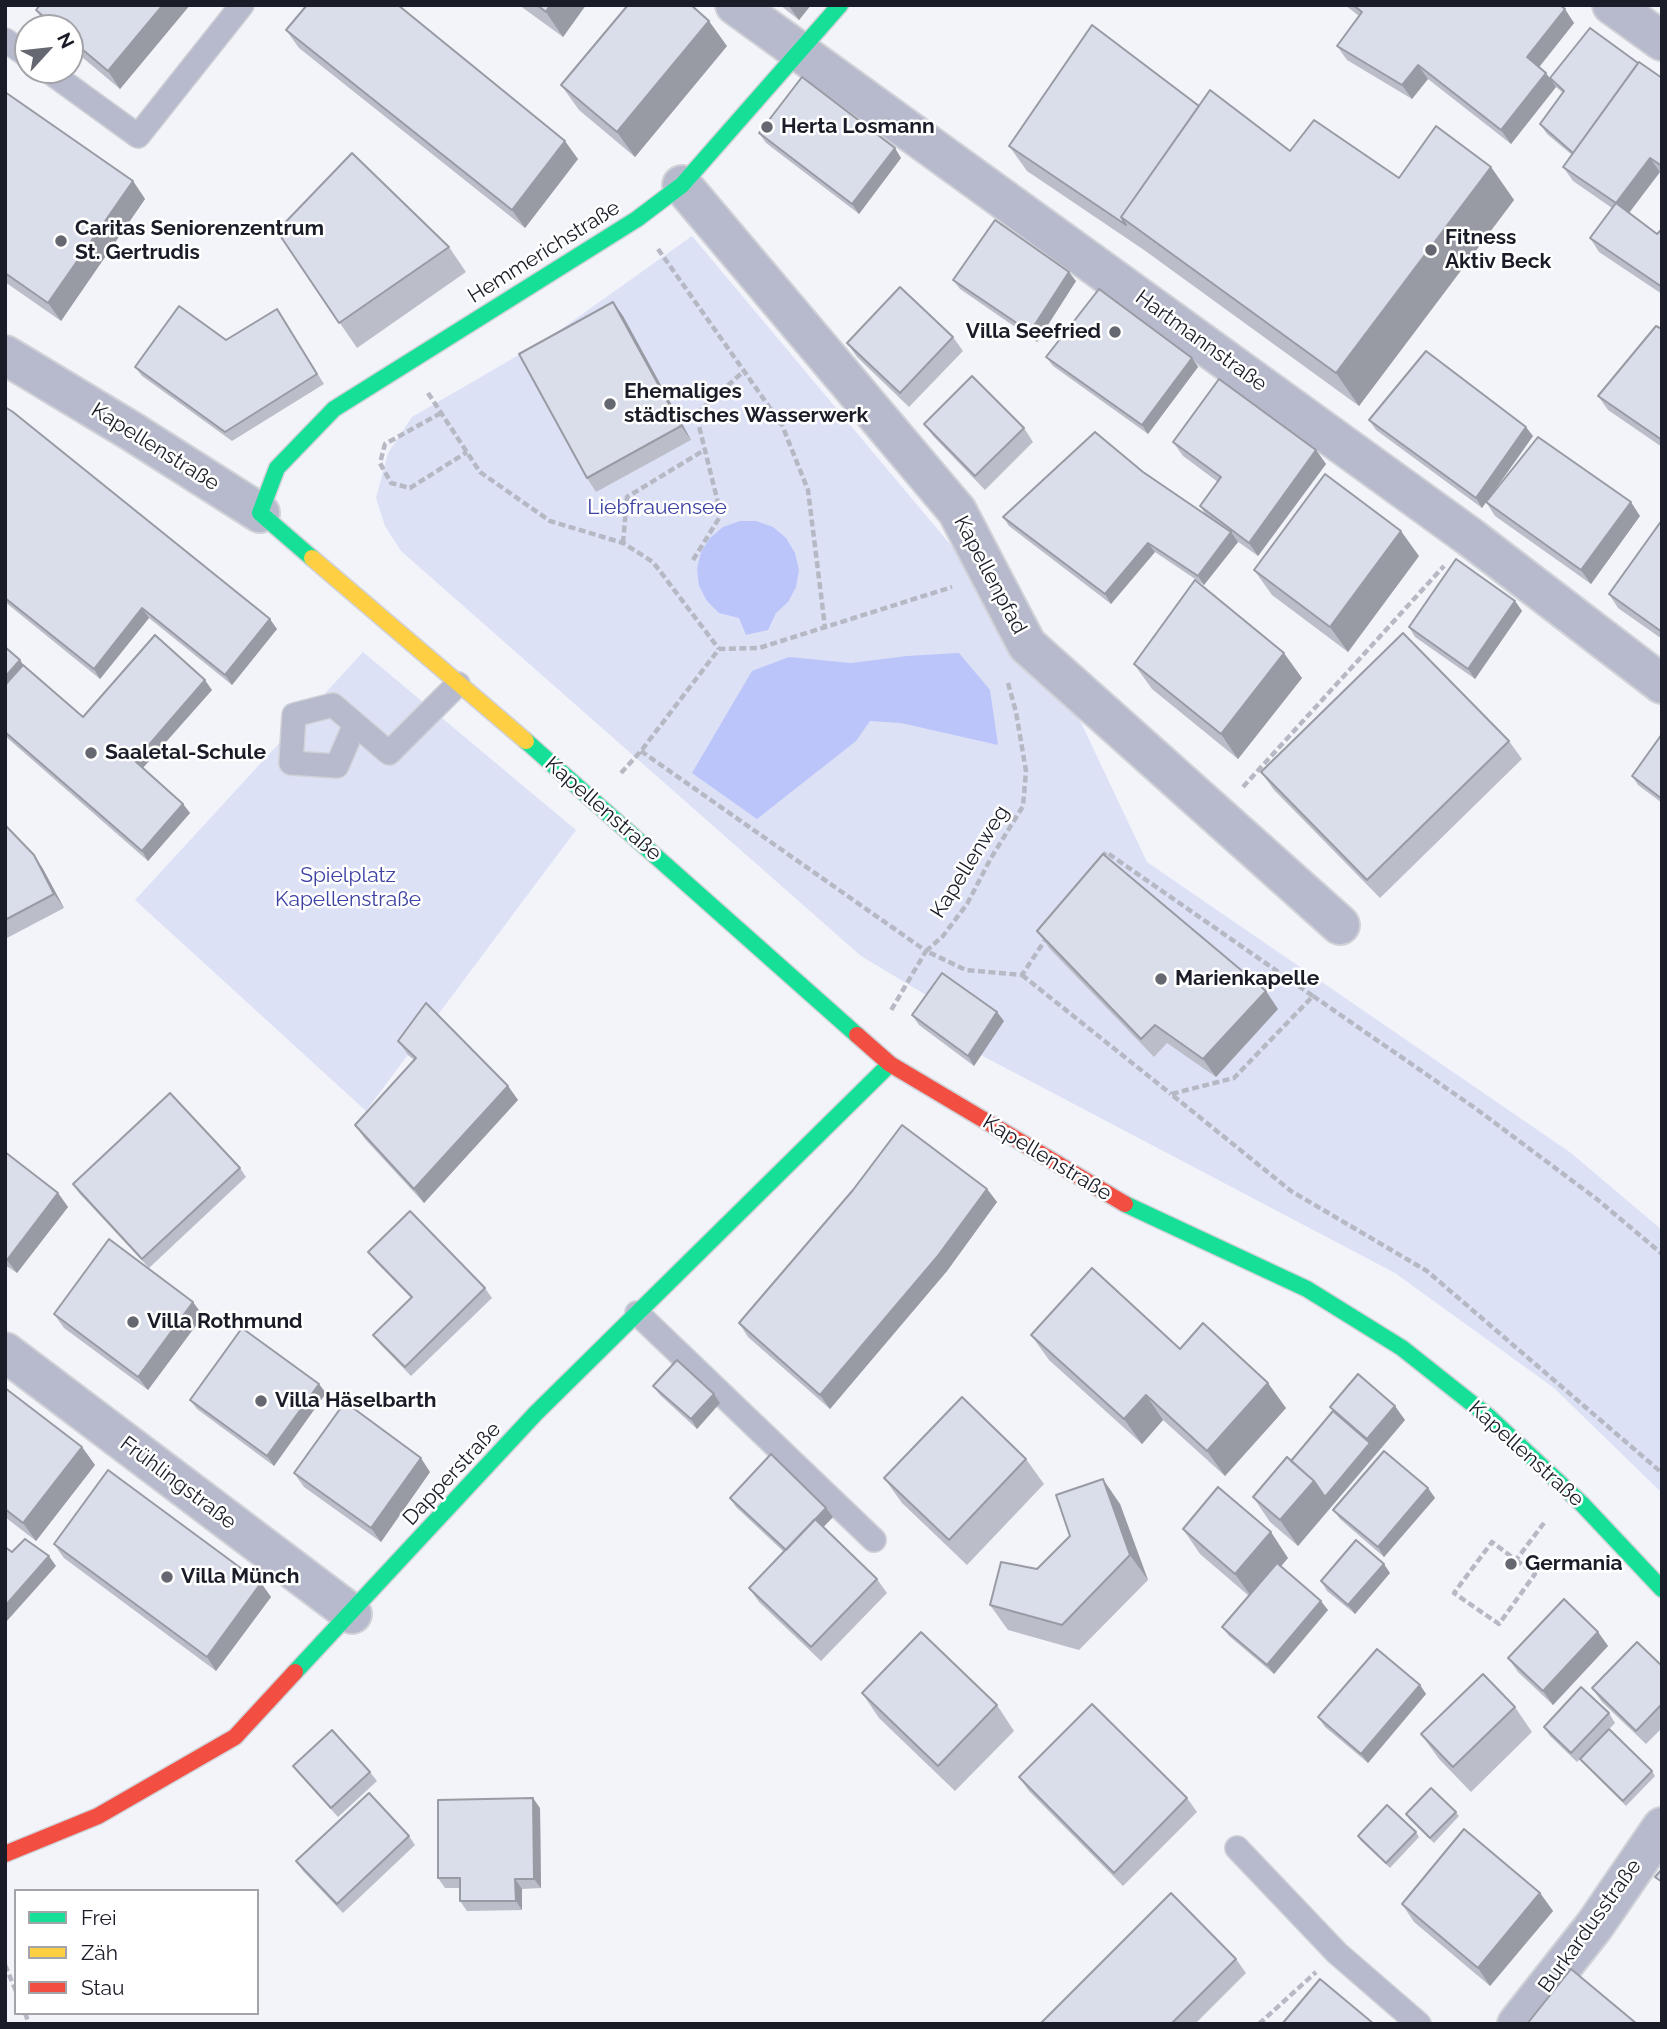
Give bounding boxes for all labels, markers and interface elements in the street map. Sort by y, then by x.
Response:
north arrow [14,14,84,84]
text: N [53,29,79,52]
place label: Herta Losmann [781,114,935,140]
marker: Herta Losmann [759,119,775,135]
street label: Hemmerichstraße [463,195,625,309]
place label: Caritas Seniorenzentrum St. Gertrudis [75,216,324,266]
place label: Fitness Aktiv Beck [1445,225,1551,275]
marker: Caritas Seniorenzentrum St. Gertrudis [53,233,69,249]
marker: Fitness Aktiv Beck [1423,242,1439,258]
street label: Hartmannstraße [1130,285,1272,397]
place label: Villa Seefried [966,319,1101,345]
marker: Villa Seefried [1107,324,1123,340]
place label: Ehemaliges städtisches Wasserwerk [624,379,868,429]
marker: Ehemaliges städtisches Wasserwerk [602,396,618,412]
street label: Kapellenstraße [86,398,224,496]
park label: Liebfrauensee [587,495,727,521]
street label: Kapellenpfad [948,512,1032,638]
place label: Saaletal-Schule [105,740,266,766]
marker: Saaletal-Schule [83,745,99,761]
street label: Kapellenstraße [540,752,666,866]
street label: Kapellenweg [925,801,1015,923]
park label: Spielplatz Kapellenstraße [275,863,421,913]
place label: Marienkapelle [1175,966,1319,992]
marker: Marienkapelle [1153,971,1169,987]
street label: Kapellenstraße [978,1110,1116,1206]
place label: Villa Rothmund [147,1309,303,1335]
marker: Villa Rothmund [125,1314,141,1330]
place label: Villa Häselbarth [275,1388,436,1414]
marker: Villa Häselbarth [253,1393,269,1409]
street label: Kapellenstraße [1463,1396,1589,1512]
street label: Dapperstraße [398,1417,506,1531]
street label: Frühlingstraße [115,1431,241,1535]
place label: Germania [1525,1551,1623,1577]
marker: Germania [1503,1556,1519,1572]
place label: Villa Münch [181,1564,299,1590]
marker: Villa Münch [159,1569,175,1585]
street label: Burkardusstraße [1533,1854,1647,1998]
legend [14,1889,259,2015]
text: Frei [81,1905,117,1930]
text: Zäh [81,1940,118,1965]
text: Stau [81,1975,125,2000]

